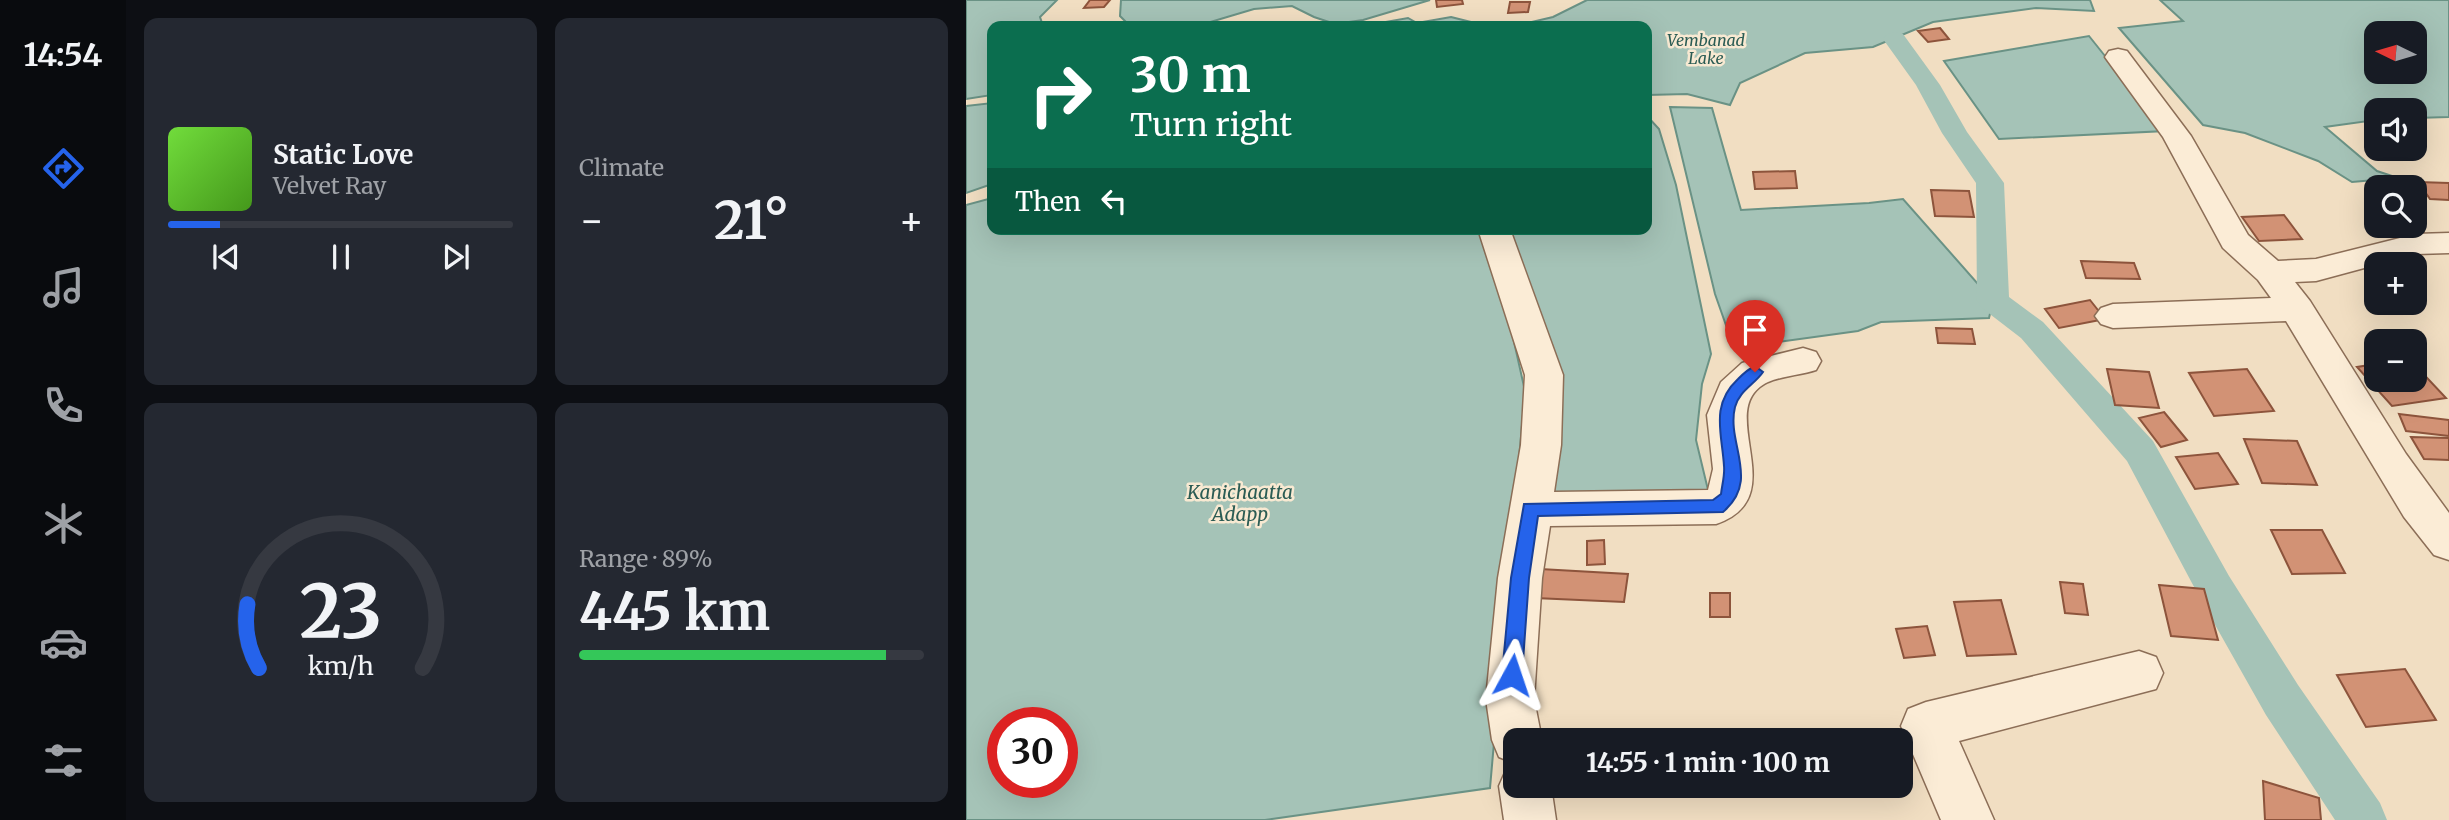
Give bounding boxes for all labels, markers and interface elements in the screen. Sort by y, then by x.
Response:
north arrow [2364,21,2427,84]
map controls [2364,21,2427,392]
water label: Vembanad Lake [1667,30,1746,68]
text: 14:54 [24,35,102,75]
text: 30 m [1130,44,1251,105]
icon: right [1015,49,1106,140]
button: sound [2364,98,2427,161]
text: Turn right [1130,105,1292,145]
text: Static Love [273,138,413,171]
icon: directions [39,144,88,193]
text: Climate [579,153,664,182]
text: Velvet Ray [273,171,386,200]
button: search [2364,175,2427,238]
icon: left [1095,182,1133,220]
text: Then [1015,185,1081,218]
text: 21° [714,188,789,253]
text: − [579,197,604,244]
text: + [899,197,924,244]
icon: previous [207,238,245,276]
icon: pause [322,238,360,276]
icon: next [437,238,475,276]
button: + [2364,252,2427,315]
icon: music [39,263,88,312]
pin [1725,300,1785,372]
icon: arrive [1736,311,1774,349]
button: − [2364,329,2427,392]
icon: phone [39,381,88,430]
water label: Kanichaatta Adapp [1186,480,1293,526]
icon: climate [39,499,88,548]
text: Range · 89% [579,544,713,573]
text: 23 [299,567,382,659]
text: 445 km [579,579,770,644]
icon: car [39,618,88,667]
position arrow [1475,638,1549,712]
text: km/h [307,650,374,682]
speed limit sign: 30 [987,707,1078,798]
icon: filters [39,736,88,785]
text: 14:55 · 1 min · 100 m [1586,746,1830,779]

